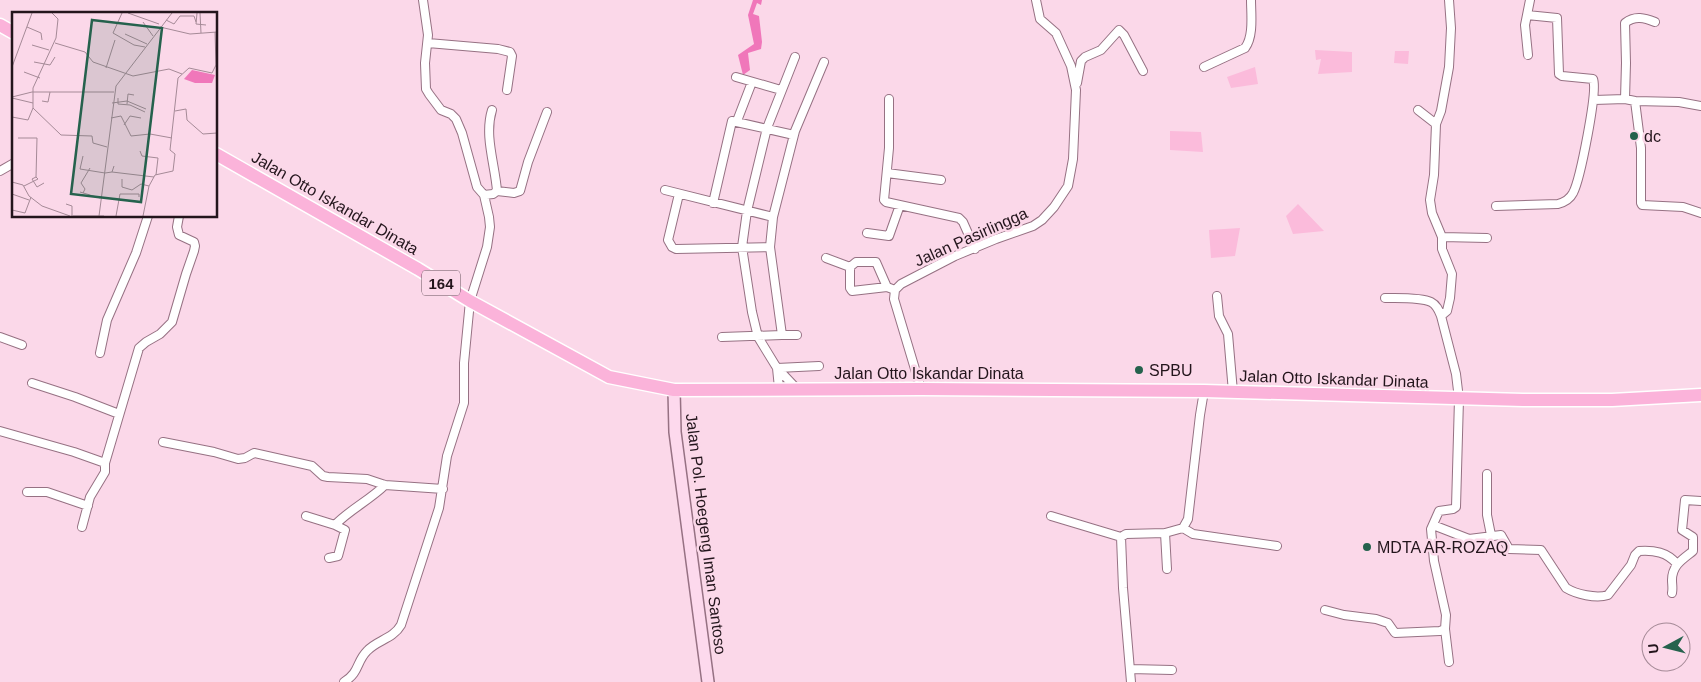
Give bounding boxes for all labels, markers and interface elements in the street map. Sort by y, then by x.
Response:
inset map [12,12,218,218]
place label: dc [1644,128,1661,145]
marker: dc [1628,130,1640,142]
street label: Jalan Otto Iskandar Dinata [249,148,421,258]
street label: Jalan Pasirlingga [912,204,1030,270]
road number: 164 [422,270,460,296]
place label: SPBU [1149,362,1193,379]
marker: SPBU [1133,364,1145,376]
street label: Jalan Otto Iskandar Dinata [834,365,1024,382]
street label: Jalan Otto Iskandar Dinata [1239,367,1429,391]
street label: Jalan Pol. Hoegeng Iman Santoso [683,412,729,656]
place label: MDTA AR-ROZAQ [1377,539,1508,556]
marker: MDTA AR-ROZAQ [1361,541,1373,553]
north arrow [1641,622,1691,672]
text: U [1645,643,1662,655]

